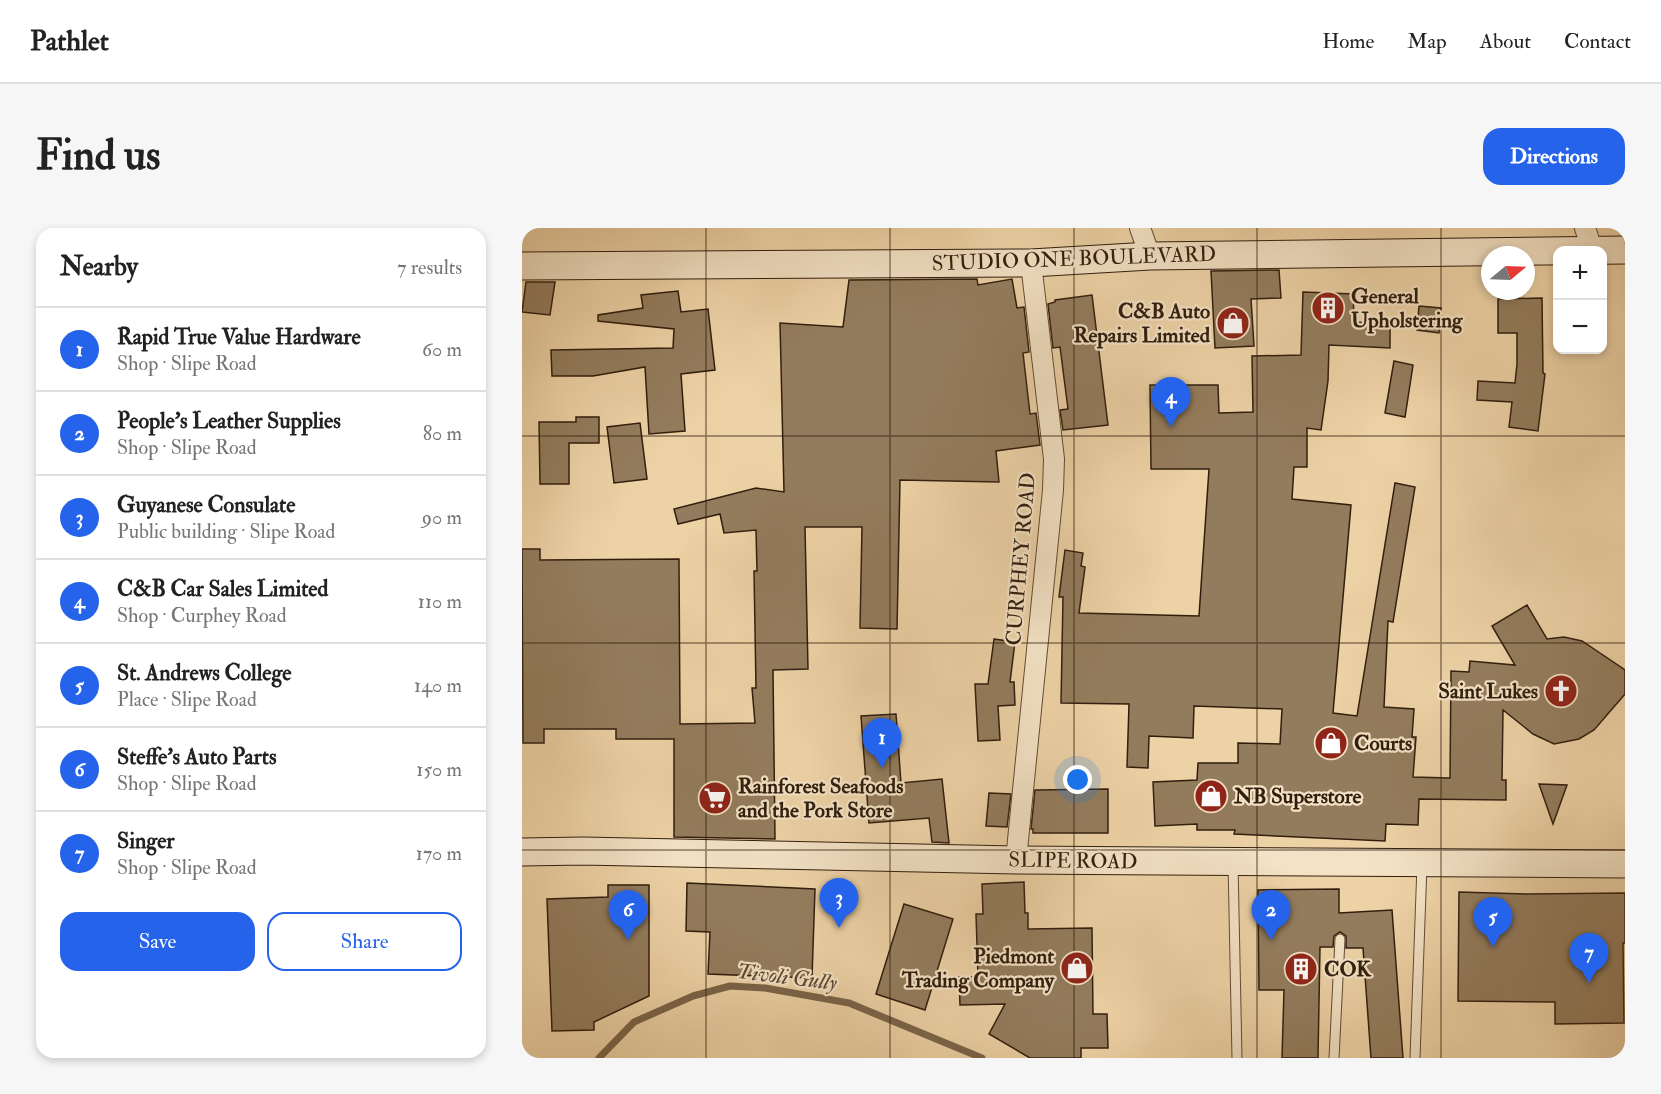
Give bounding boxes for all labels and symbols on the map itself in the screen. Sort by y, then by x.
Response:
street label: STUDIO ONE BOULEVARD [931,241,1217,277]
north arrow [1481,246,1535,300]
place label: General Upholstering [1351,283,1463,334]
building icon: General Upholstering [1310,290,1346,326]
place label: C&B Auto Repairs Limited [1074,298,1211,349]
shop icon: C&B Auto Repairs Limited [1215,305,1251,341]
pin: 4 [1152,378,1190,427]
street label: CURPHEY ROAD [1000,471,1042,647]
church icon: Saint Lukes [1543,673,1579,709]
place label: Saint Lukes [1438,678,1538,705]
pin: 1 [862,718,902,768]
shop icon: Courts [1313,725,1349,761]
place label: Courts [1354,730,1412,757]
your location [1063,765,1092,794]
place label: Rainforest Seafoods and the Pork Store [738,773,903,824]
shop icon: NB Superstore [1193,778,1229,814]
supermarket icon: Rainforest Seafoods and the Pork Store [697,780,733,816]
place label: NB Superstore [1233,783,1361,810]
street label: SLIPE ROAD [1008,846,1138,876]
pin: 3 [820,878,858,928]
pin: 6 [608,890,648,940]
pin: 2 [1252,890,1290,940]
pin: 5 [1474,898,1512,947]
pin: 7 [1570,934,1608,983]
place label: Piedmont Trading Company [901,943,1055,994]
shop icon: Piedmont Trading Company [1059,950,1095,986]
building icon: COK [1283,951,1319,987]
place label: COK [1324,956,1372,983]
water label: Tivoli Gully [736,957,839,997]

